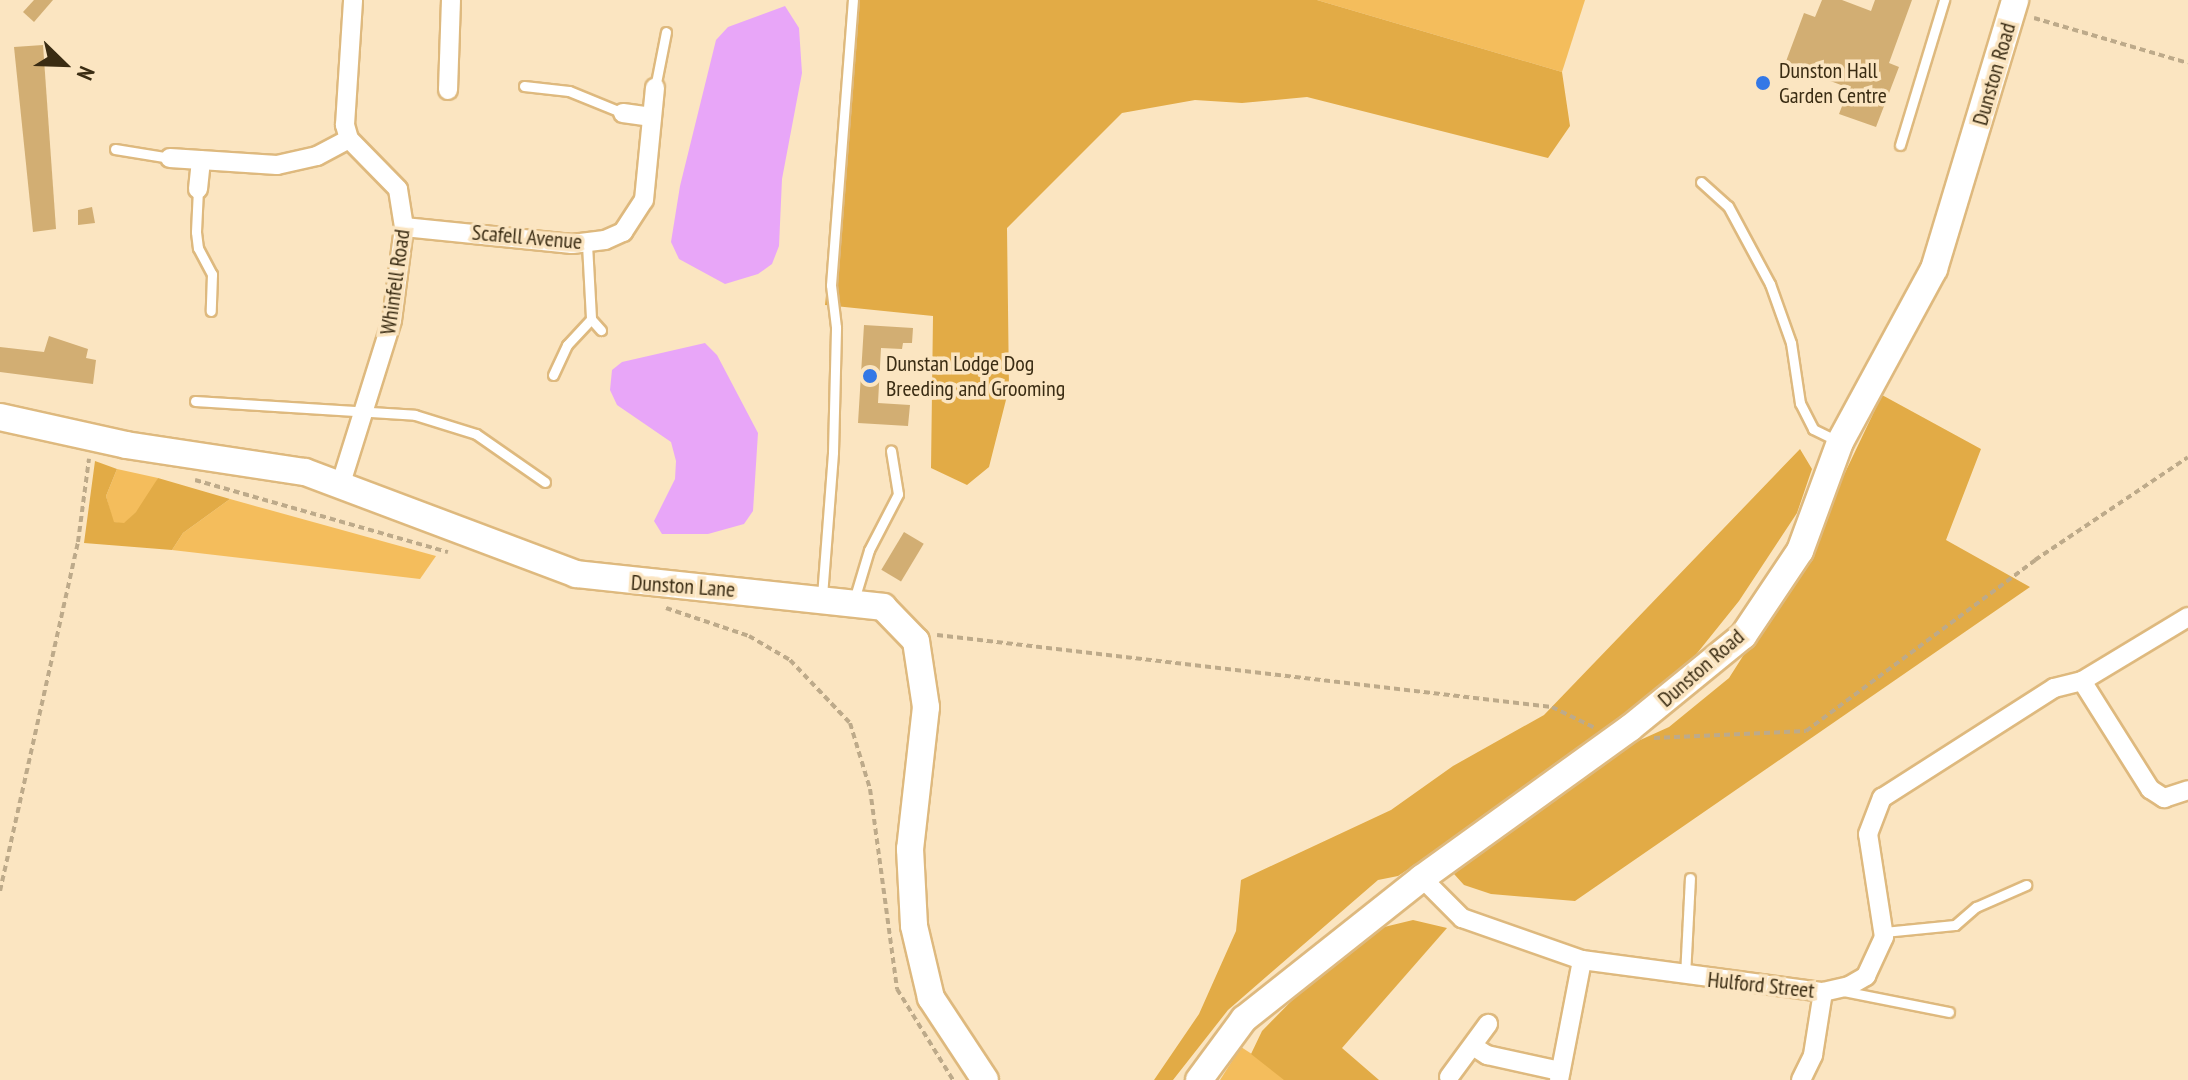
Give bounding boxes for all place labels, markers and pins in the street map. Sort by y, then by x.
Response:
place label: Dunston Hall Garden Centre [1779,57,1887,108]
marker: Dunston Hall Garden Centre [1754,74,1772,92]
place label: Dunstan Lodge Dog Breeding and Grooming [886,350,1065,402]
marker: Dunstan Lodge Dog Breeding and Grooming [861,367,879,385]

